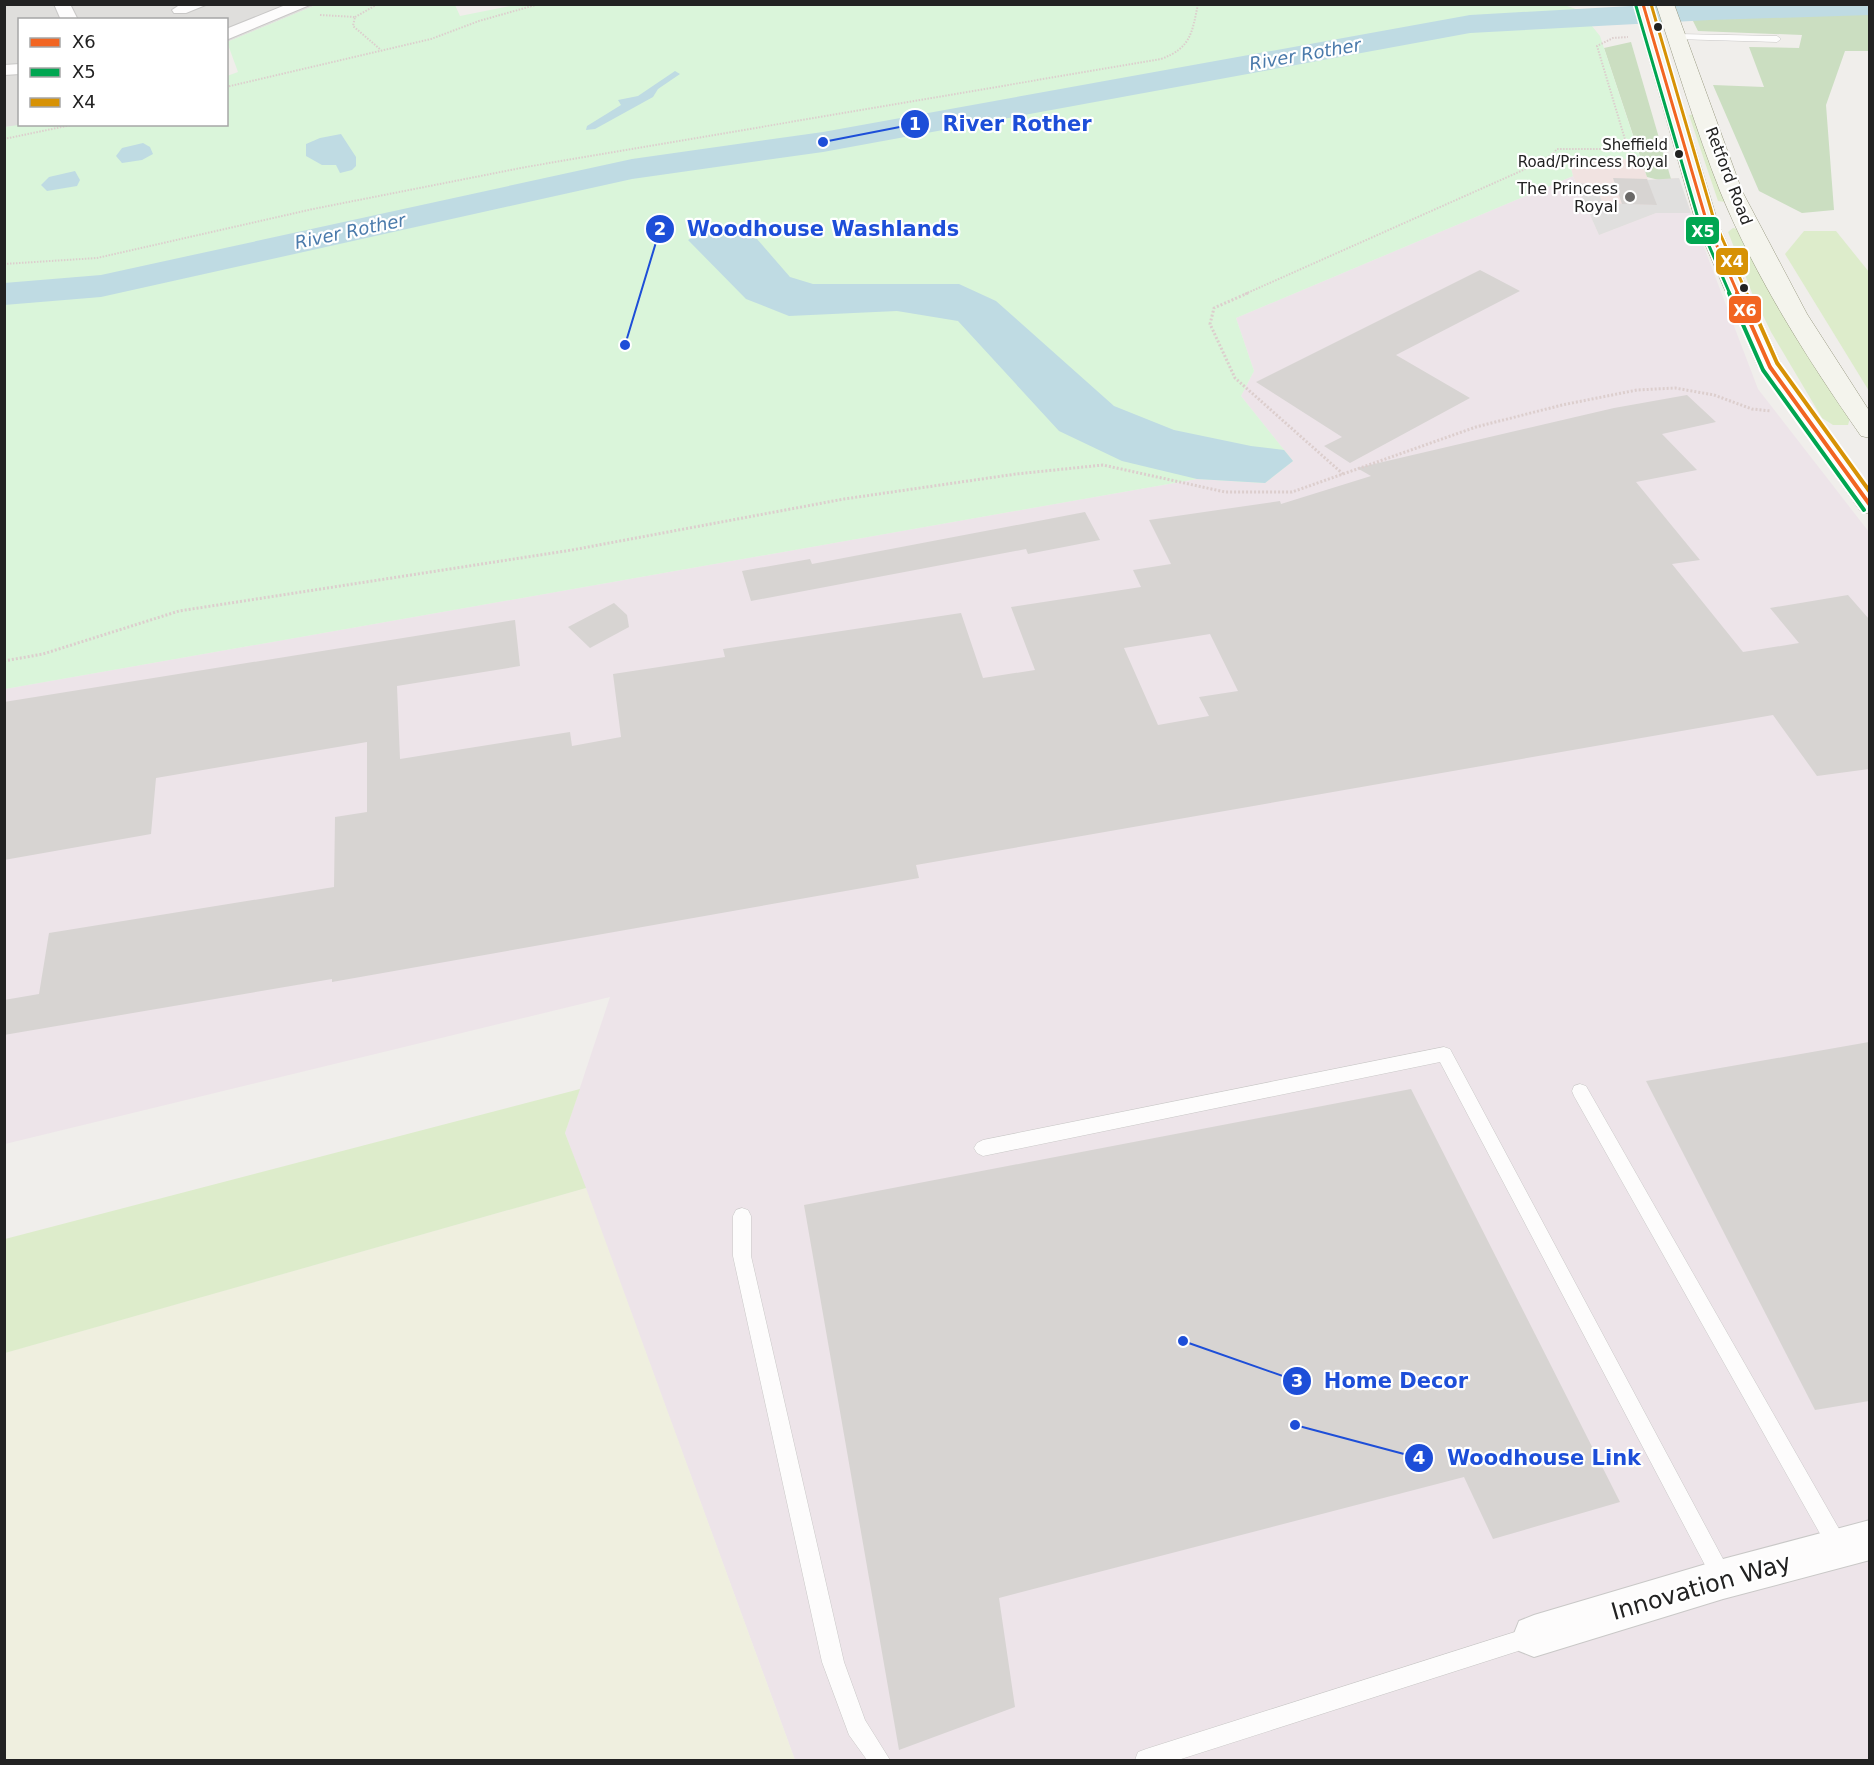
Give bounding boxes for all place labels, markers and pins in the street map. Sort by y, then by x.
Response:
unlabelled marker [1652,21,1664,33]
callout: River Rother [900,104,1103,143]
place label: Sheffield Road/Princess Royal [1518,136,1668,171]
marker: Sheffield Road/Princess Royal [1673,148,1685,160]
place label: The Princess Royal [1516,179,1618,216]
marker: The Princess Royal [1623,190,1637,204]
callout: Woodhouse Washlands [645,209,972,248]
unlabelled marker [1738,282,1750,294]
callout: Home Decor [1282,1361,1480,1400]
callout: Woodhouse Link [1404,1438,1653,1477]

